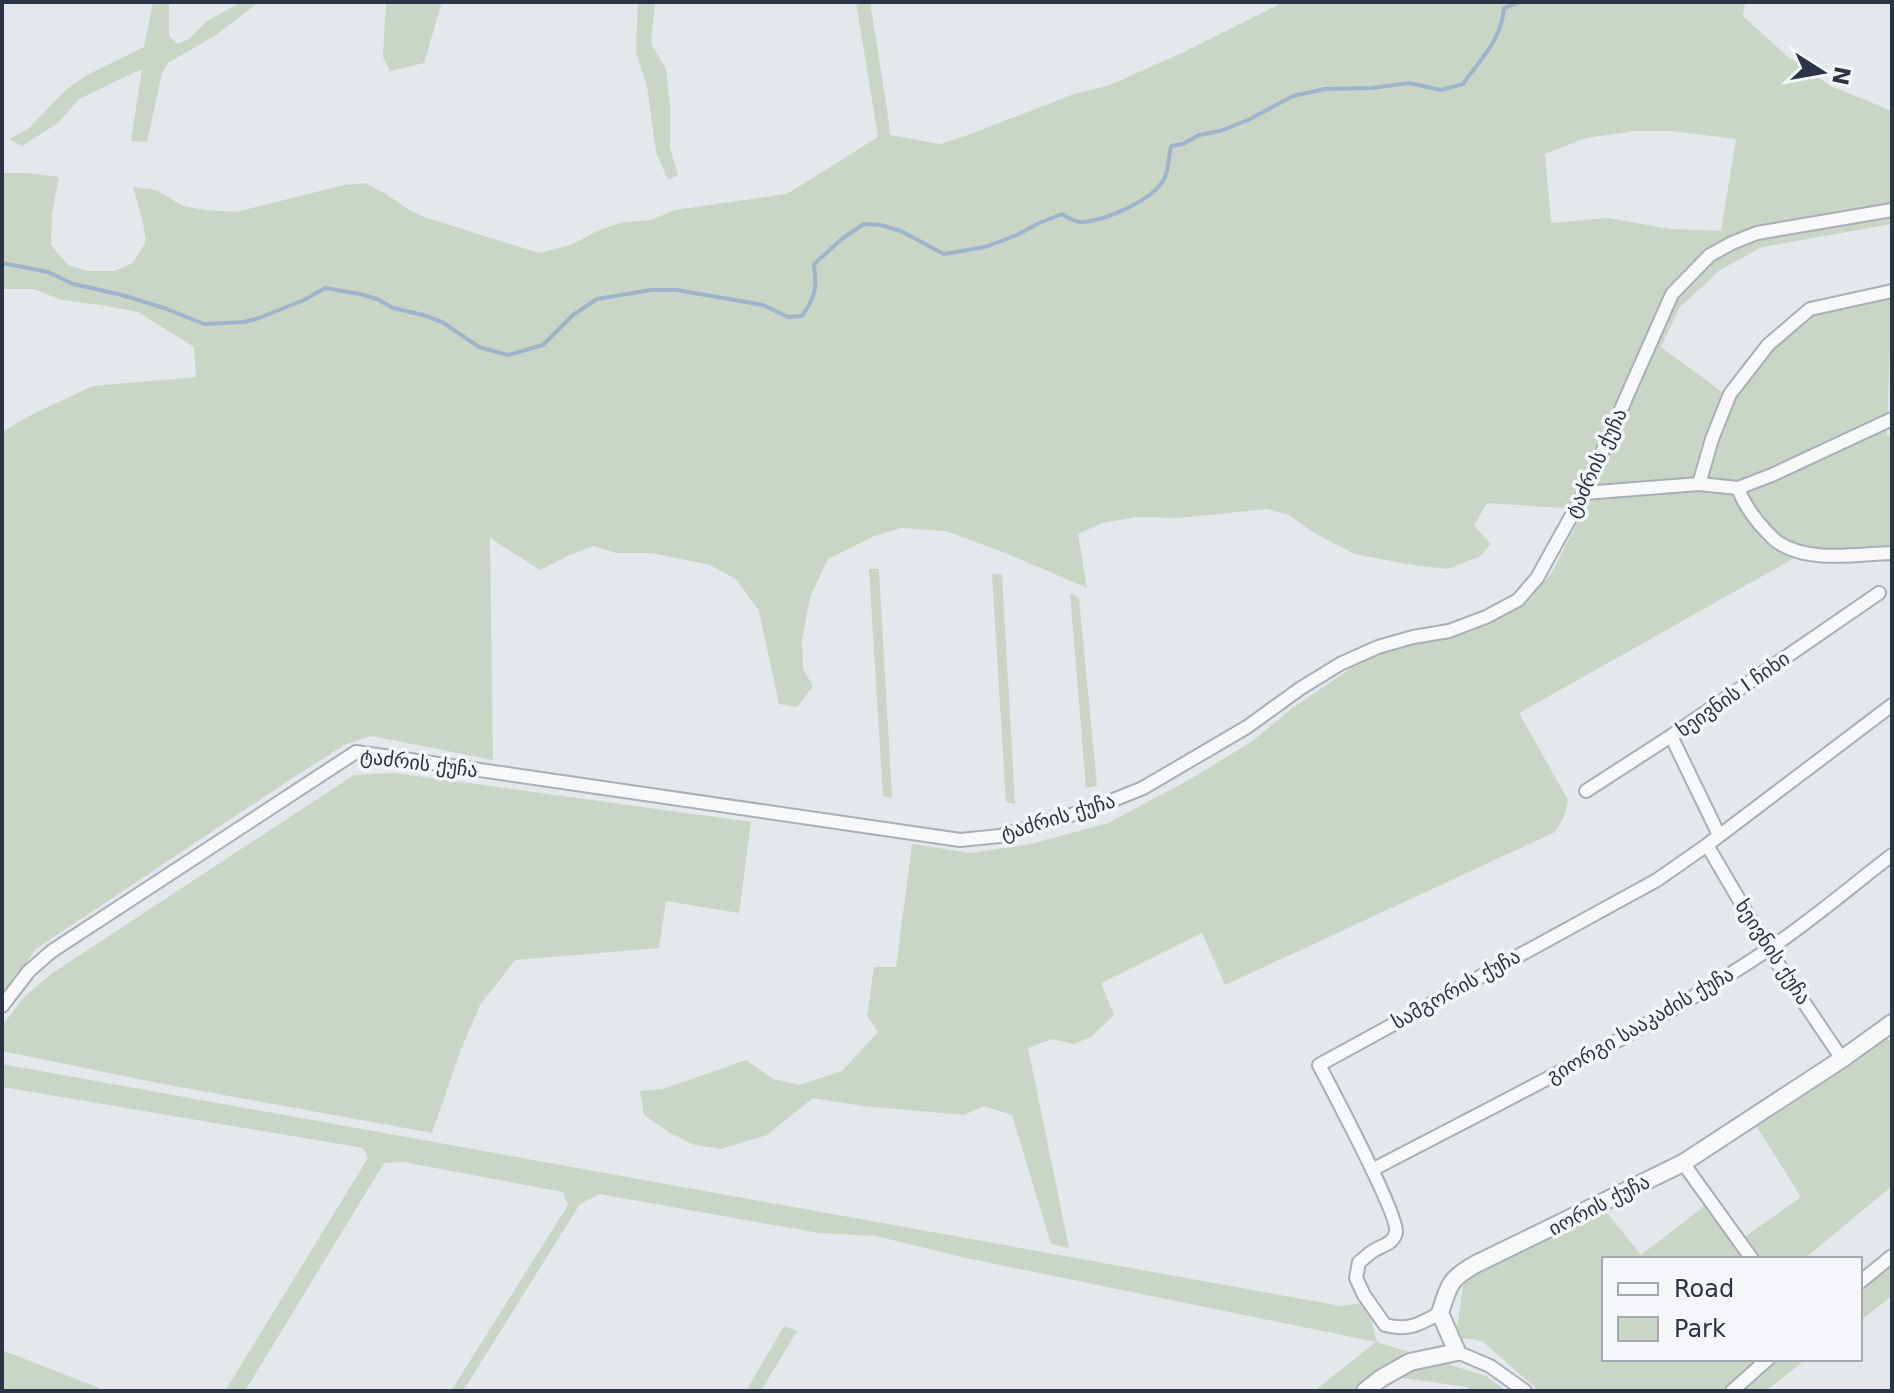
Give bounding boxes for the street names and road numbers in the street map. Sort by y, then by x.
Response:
street label: ტაძრის ქუჩა [1560,404,1632,522]
street label: ხეივნის I ჩიხი [1672,646,1794,742]
street label: ტაძრის ქუჩა [359,744,479,782]
street label: ტაძრის ქუჩა [998,788,1118,846]
street label: ხეივნის ქუჩა [1730,895,1816,1009]
street label: სამგორის ქუჩა [1388,944,1524,1034]
street label: გიორგი სააკაძის ქუჩა [1542,962,1738,1088]
street label: იორის ქუჩა [1544,1169,1654,1241]

